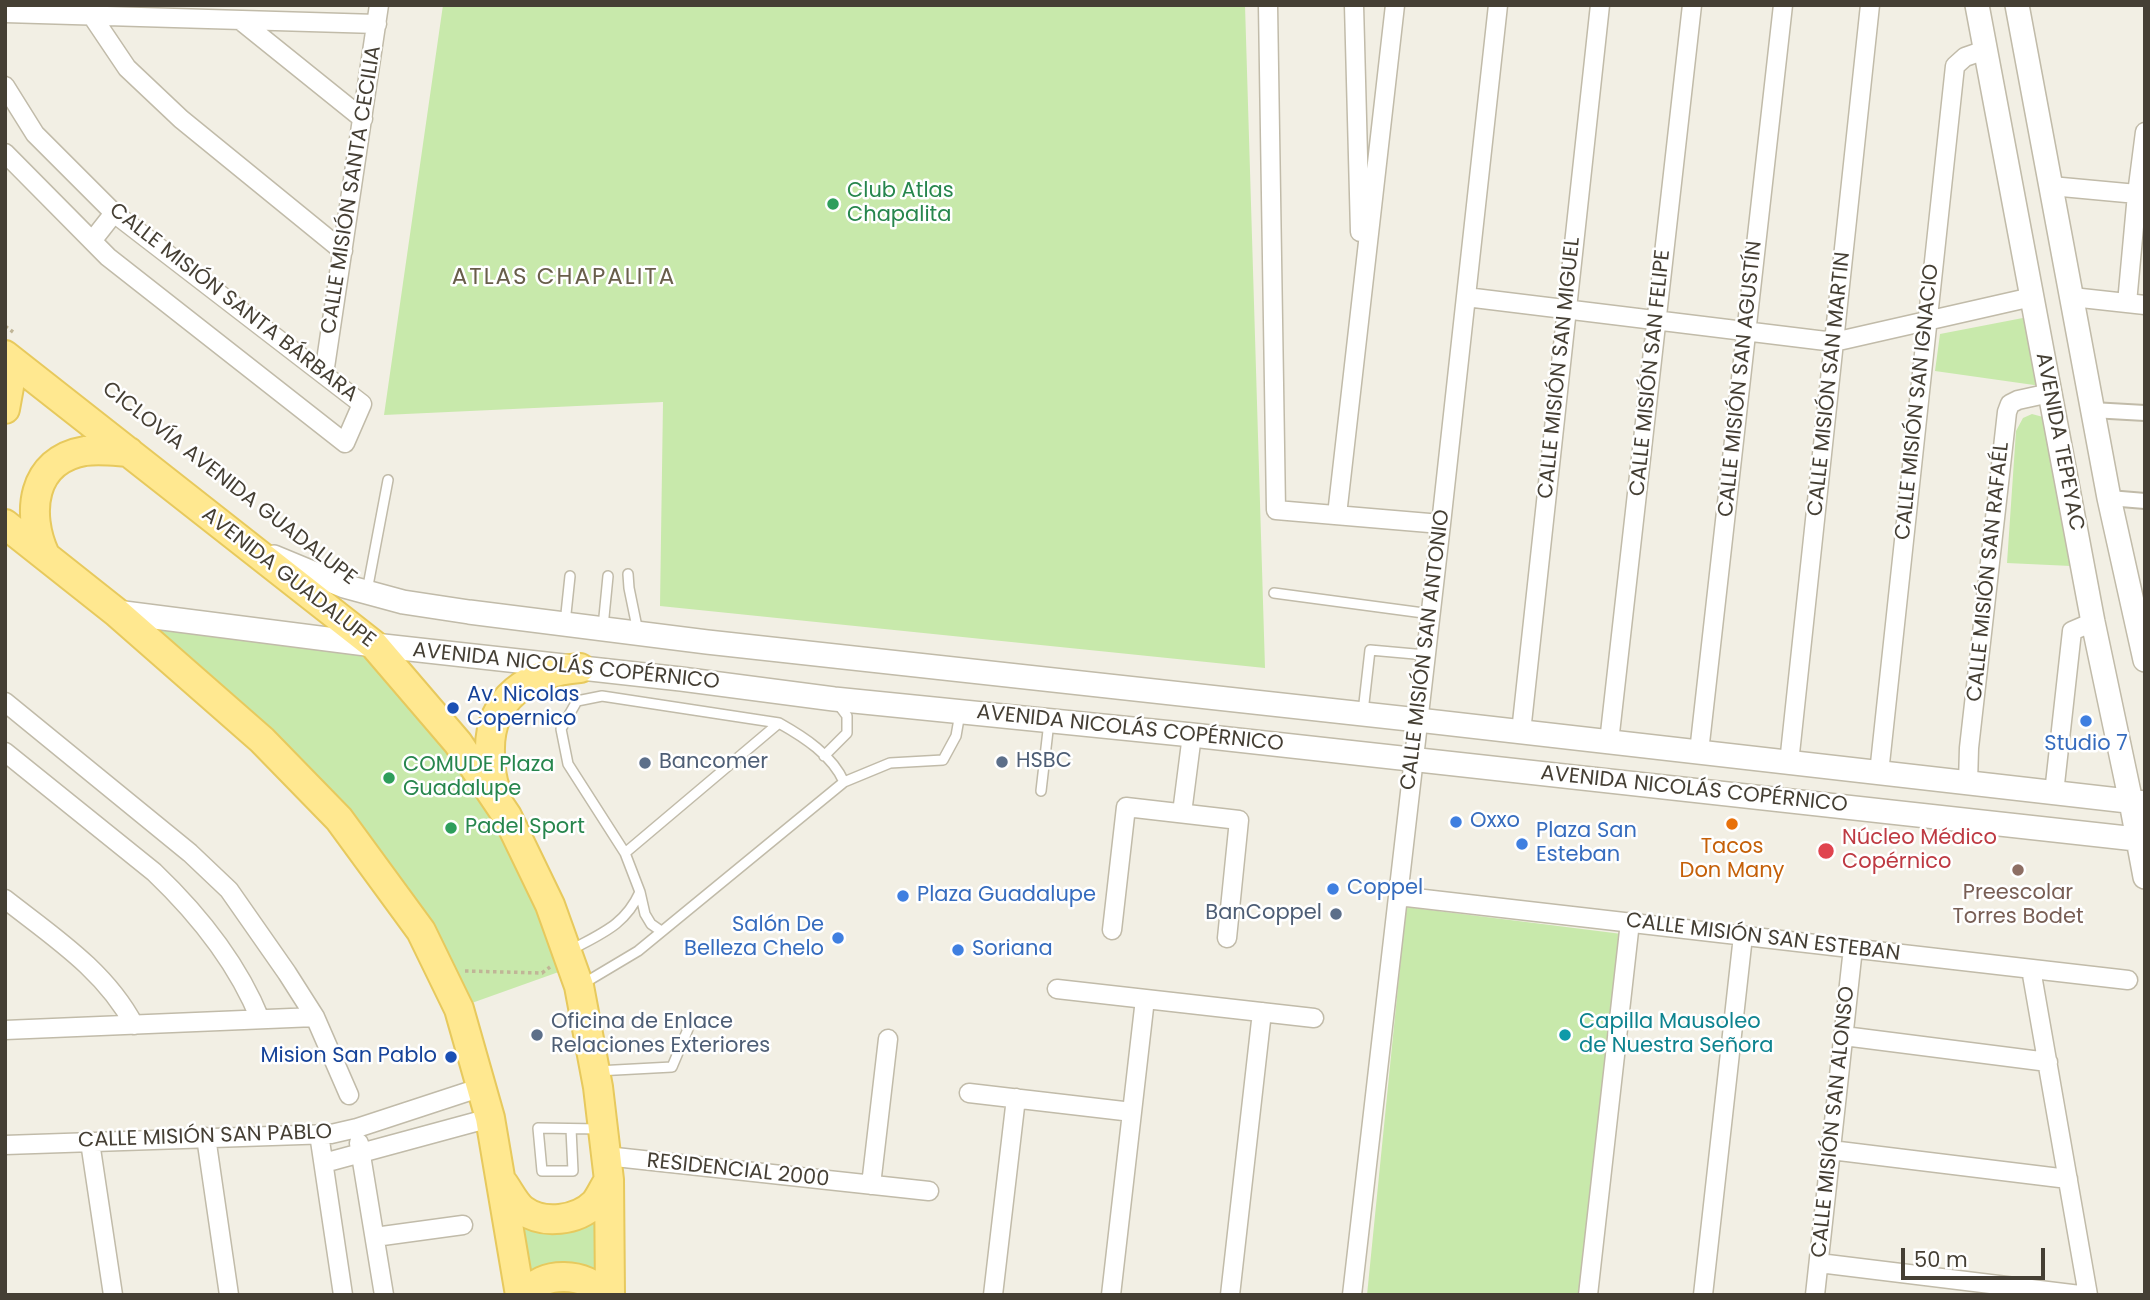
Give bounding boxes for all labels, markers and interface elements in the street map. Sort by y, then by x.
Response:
street label: CALLE MISIÓN SANTA CECILIA [317,44,387,336]
place label: Club Atlas Chapalita [847,179,954,229]
marker: Club Atlas Chapalita [825,196,841,212]
street label: CALLE MISIÓN SANTA BÁRBARA [104,198,362,408]
street label: CALLE MISIÓN SAN MIGUEL [1534,236,1586,500]
street label: CALLE MISIÓN SAN AGUSTÍN [1714,240,1768,518]
street label: CALLE MISIÓN SAN FELIPE [1626,248,1676,498]
street label: CALLE MISIÓN SAN MARTIN [1804,251,1856,517]
street label: CALLE MISIÓN SAN IGNACIO [1891,263,1945,541]
district label: ATLAS CHAPALITA [454,264,674,292]
street label: AVENIDA TEPEYAC [2029,351,2089,533]
street label: CICLOVÍA AVENIDA GUADALUPE [97,377,361,591]
street label: CALLE MISIÓN SAN RAFAÉL [1963,441,2015,703]
street label: AVENIDA GUADALUPE [196,502,380,654]
street label: CALLE MISIÓN SAN ANTONIO [1396,508,1456,792]
street label: AVENIDA NICOLÁS COPÉRNICO [411,638,721,696]
place label: Av. Nicolas Copernico [467,683,579,733]
marker: Av. Nicolas Copernico [445,700,461,716]
street label: AVENIDA NICOLÁS COPÉRNICO [975,700,1285,758]
marker: Studio 7 [2078,713,2094,729]
place label: Studio 7 [2044,732,2128,758]
place label: HSBC [1016,749,1072,775]
place label: Bancomer [659,750,768,776]
place label: COMUDE Plaza Guadalupe [403,753,554,803]
marker: HSBC [994,754,1010,770]
marker: Bancomer [637,755,653,771]
street label: AVENIDA NICOLÁS COPÉRNICO [1539,761,1849,819]
marker: COMUDE Plaza Guadalupe [381,770,397,786]
place label: Oxxo [1470,809,1520,835]
marker: Oxxo [1448,814,1464,830]
place label: Padel Sport [465,815,585,841]
marker: Tacos Don Many [1724,816,1740,832]
place label: Plaza San Esteban [1536,819,1637,869]
marker: Padel Sport [443,820,459,836]
place label: Núcleo Médico Copérnico [1842,826,1997,876]
place label: Tacos Don Many [1680,835,1784,885]
marker: Plaza San Esteban [1514,836,1530,852]
marker: Núcleo Médico Copérnico [1816,841,1836,861]
marker: Preescolar Torres Bodet [2010,862,2026,878]
place label: Coppel [1347,876,1423,902]
marker: Coppel [1325,881,1341,897]
place label: Preescolar Torres Bodet [1952,881,2084,931]
place label: Plaza Guadalupe [917,883,1096,909]
marker: Plaza Guadalupe [895,888,911,904]
place label: BanCoppel [1205,901,1322,927]
marker: BanCoppel [1328,906,1344,922]
street label: CALLE MISIÓN SAN ESTEBAN [1624,909,1902,967]
place label: Salón De Belleza Chelo [684,913,824,963]
marker: Salón De Belleza Chelo [830,930,846,946]
place label: Soriana [972,937,1053,963]
marker: Soriana [950,942,966,958]
street label: CALLE MISIÓN SAN ALONSO [1807,985,1861,1259]
place label: Oficina de Enlace Relaciones Exteriores [551,1010,770,1060]
place label: Capilla Mausoleo de Nuestra Señora [1579,1010,1774,1060]
marker: Oficina de Enlace Relaciones Exteriores [529,1027,545,1043]
marker: Capilla Mausoleo de Nuestra Señora [1557,1027,1573,1043]
place label: Mision San Pablo [260,1044,437,1070]
marker: Mision San Pablo [443,1049,459,1065]
street label: CALLE MISIÓN SAN PABLO [78,1120,332,1154]
street label: RESIDENCIAL 2000 [646,1149,830,1193]
scale bar [1905,1234,2048,1278]
text: 50 m [1914,1245,1968,1274]

